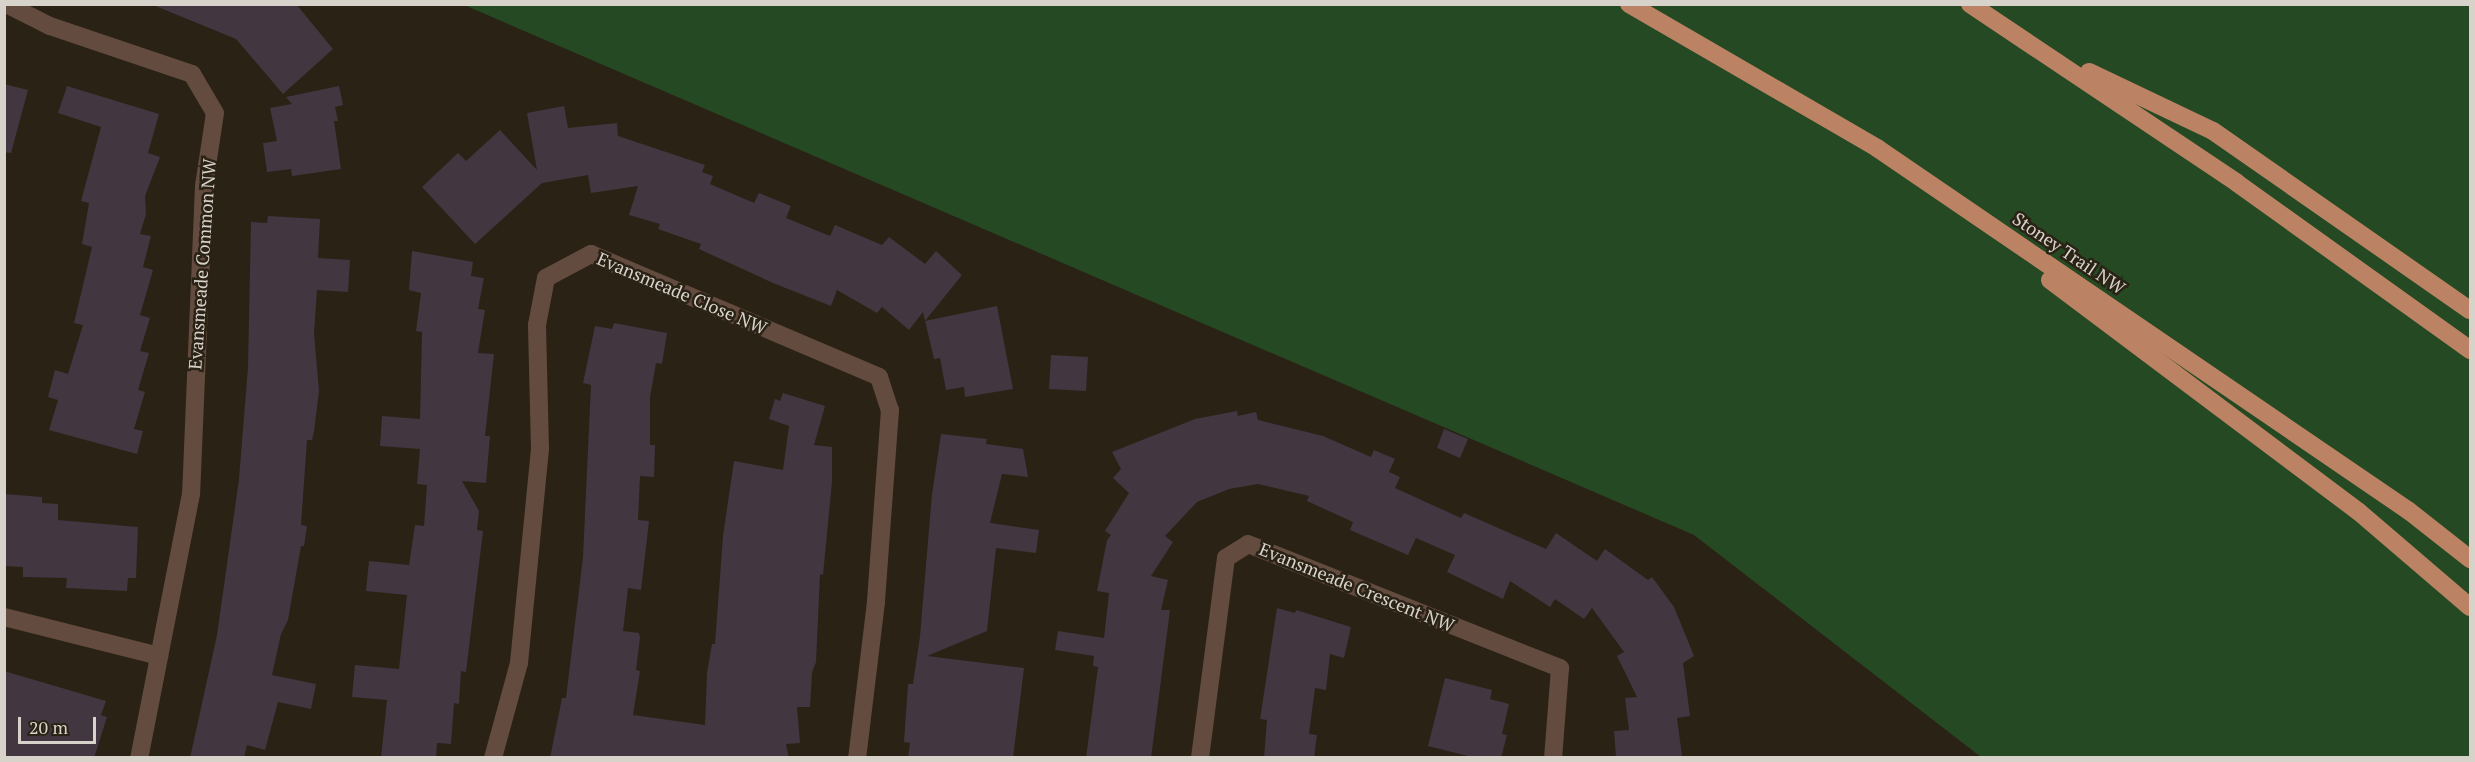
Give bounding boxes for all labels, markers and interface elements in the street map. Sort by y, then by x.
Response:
street label: Evansmeade Common NW [184,158,220,370]
street label: Stoney Trail NW [2009,207,2129,299]
street label: Evansmeade Close NW [594,247,770,339]
street label: Evansmeade Crescent NW [1256,538,1458,636]
scale bar [21,705,99,743]
text: 20 m [29,715,68,739]

